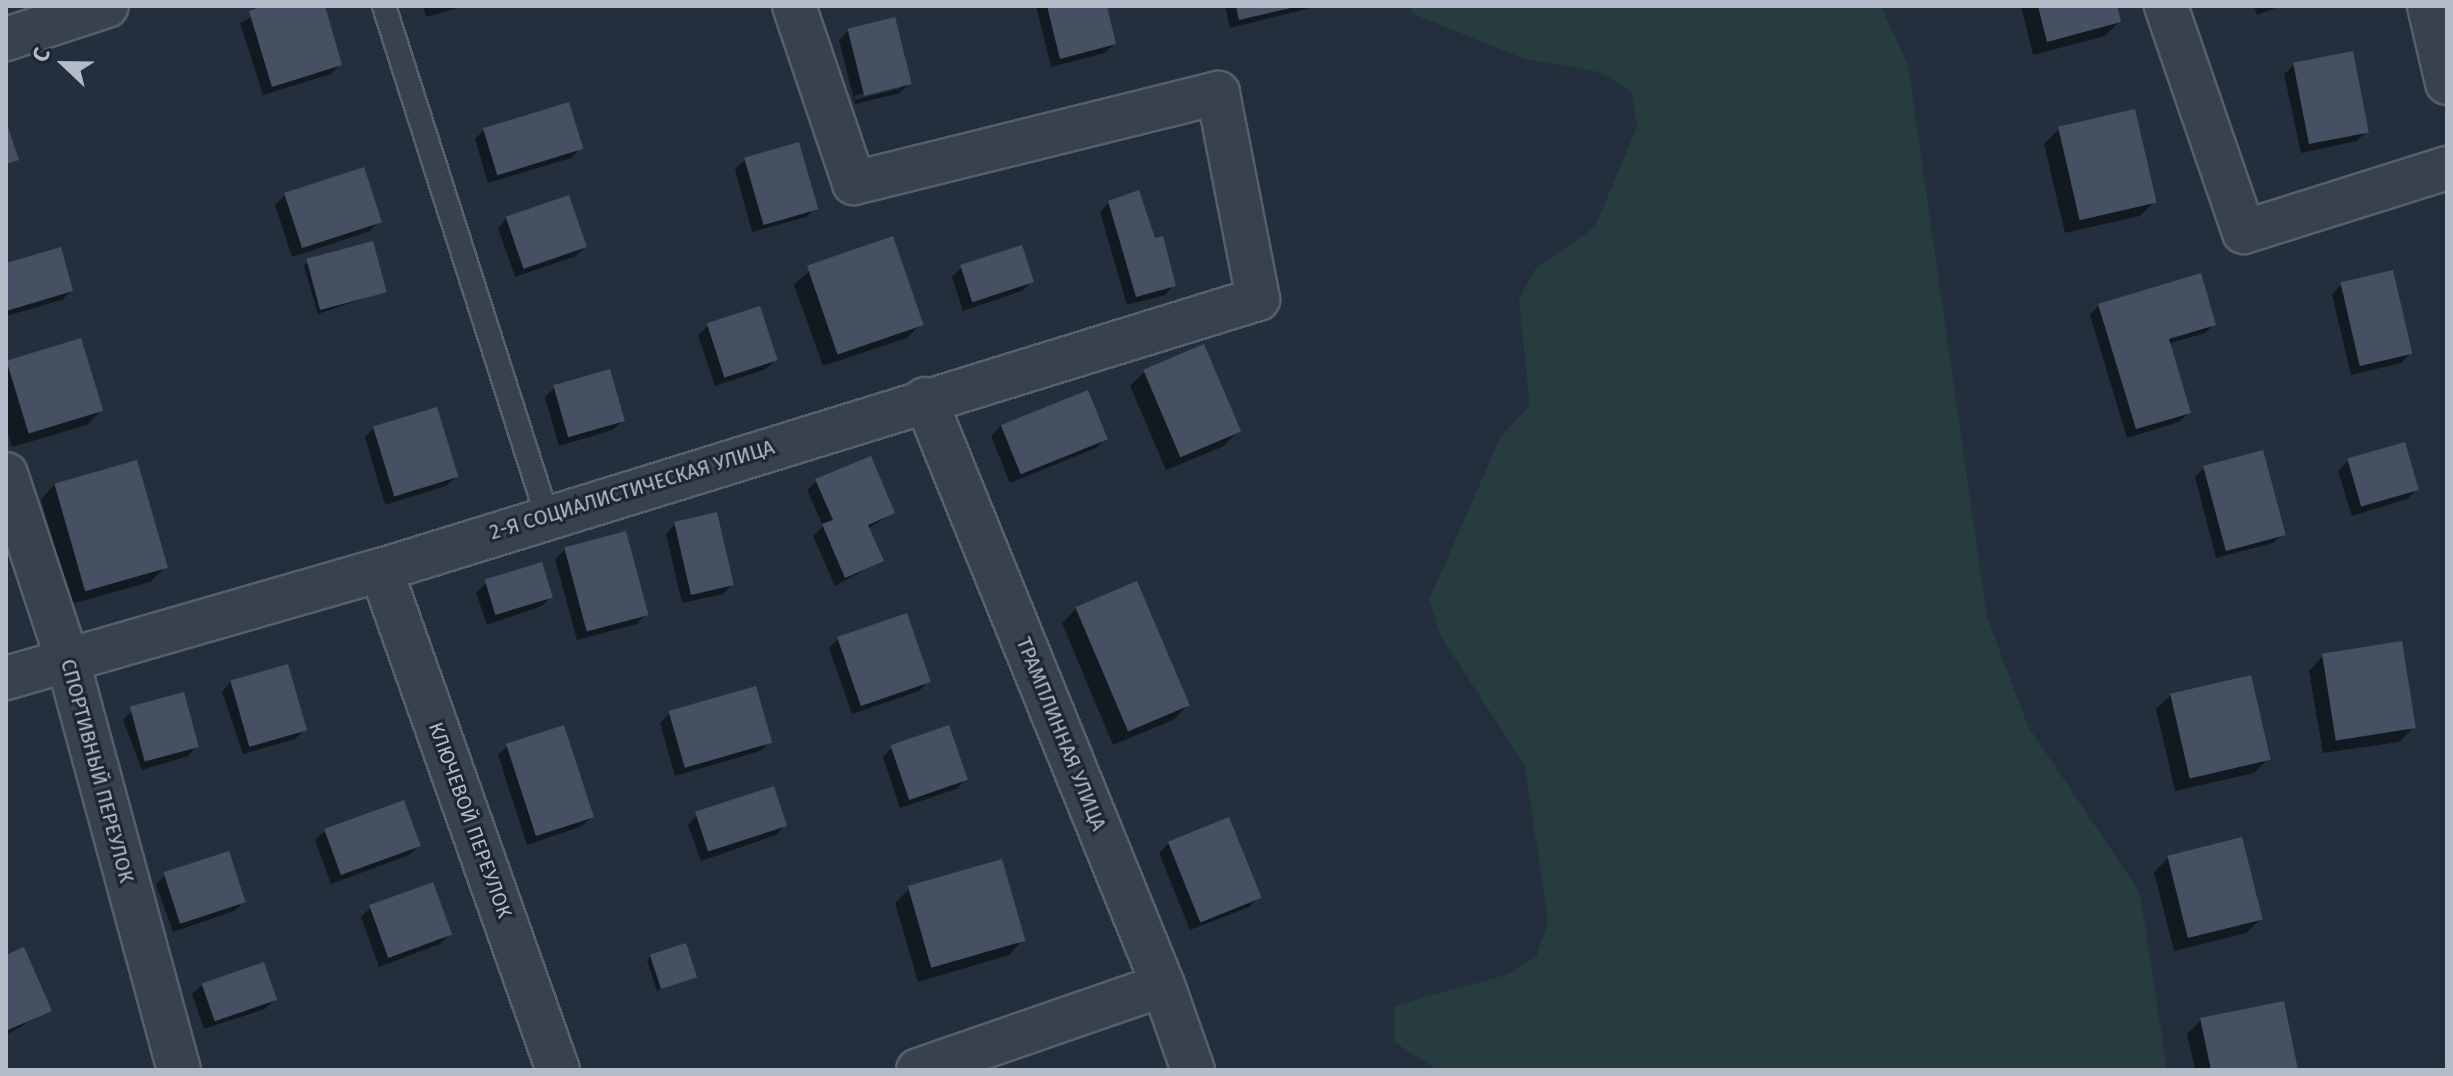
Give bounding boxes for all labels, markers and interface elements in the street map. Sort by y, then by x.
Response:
north arrow [24,24,104,104]
text: С [26,44,56,66]
street label: 2-Я СОЦИАЛИСТИЧЕСКАЯ УЛИЦА [487,435,777,545]
street label: ТРАМПЛИННАЯ УЛИЦА [1011,634,1111,834]
street label: СПОРТИВНЫЙ ПЕРЕУЛОК [56,657,138,885]
street label: КЛЮЧЕВОЙ ПЕРЕУЛОК [423,719,517,921]

